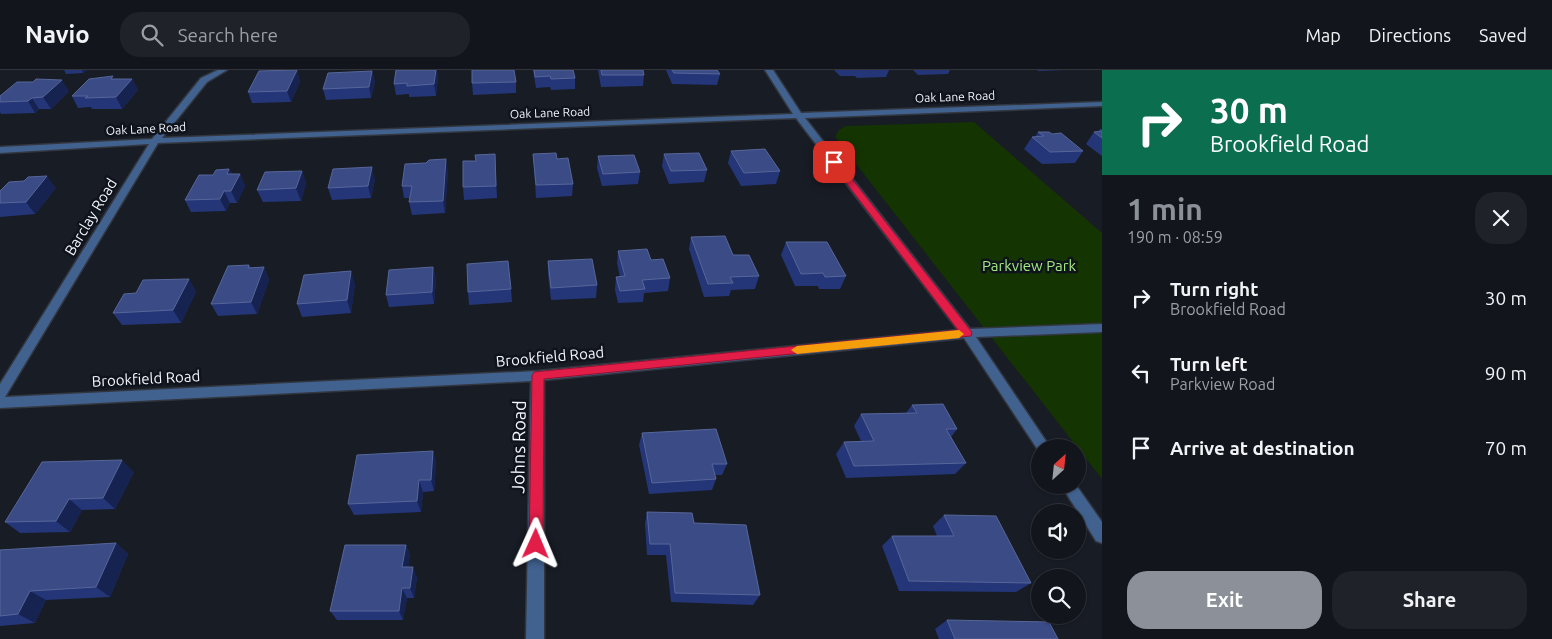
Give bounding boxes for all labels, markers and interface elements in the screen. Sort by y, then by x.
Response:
search box [120,12,470,57]
text: Navio [25,21,90,48]
icon: search [138,21,166,49]
text: Search here [178,24,278,46]
text: Map [1305,25,1341,45]
text: Directions [1369,25,1451,45]
text: Saved [1479,25,1527,45]
street label: Oak Lane Road [915,89,995,104]
icon: right [1127,90,1192,155]
text: 30 m [1210,90,1288,130]
street label: Oak Lane Road [510,105,590,120]
street label: Oak Lane Road [105,120,186,137]
text: Brookfield Road [1210,131,1369,156]
pin [813,141,855,183]
icon: arrive [820,148,848,176]
street label: Barclay Road [61,175,120,258]
text: 1 min [1127,192,1203,226]
button: close [1475,192,1527,244]
text: 190 m · 08:59 [1127,228,1223,246]
park label: Parkview Park [982,257,1076,274]
text: Turn right [1170,278,1258,300]
icon: right [1127,284,1155,312]
text: 30 m [1485,287,1527,309]
text: Brookfield Road [1170,300,1286,318]
street label: Brookfield Road [495,343,605,370]
text: Turn left [1170,353,1248,375]
icon: left [1127,359,1155,387]
text: 90 m [1485,362,1527,384]
street label: Brookfield Road [91,367,201,390]
text: Parkview Road [1170,375,1275,393]
street label: Johns Road [507,400,529,494]
icon: arrive [1127,434,1155,462]
text: Arrive at destination [1170,437,1355,459]
text: 70 m [1485,437,1527,459]
north arrow [1031,439,1086,494]
map controls [1031,439,1086,624]
button: sound [1031,504,1086,559]
position arrow [509,517,561,569]
button: search [1031,569,1086,624]
button: Exit [1127,571,1322,629]
button: Share [1332,571,1527,629]

